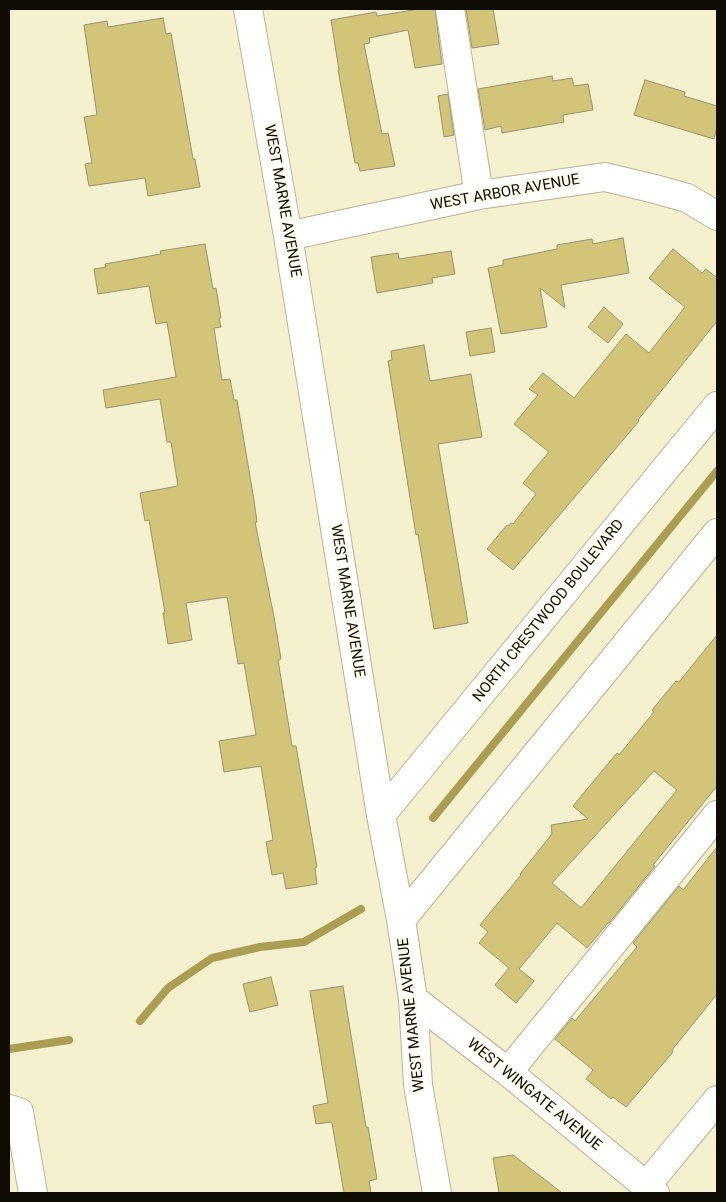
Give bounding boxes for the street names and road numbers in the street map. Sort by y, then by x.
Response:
street label: WEST MARNE AVENUE [260,123,304,279]
street label: WEST ARBOR AVENUE [429,171,581,215]
street label: NORTH CRESTWOOD BOULEVARD [470,516,628,706]
street label: WEST MARNE AVENUE [326,523,368,679]
street label: WEST MARNE AVENUE [395,937,429,1093]
street label: WEST WINGATE AVENUE [463,1035,605,1155]

